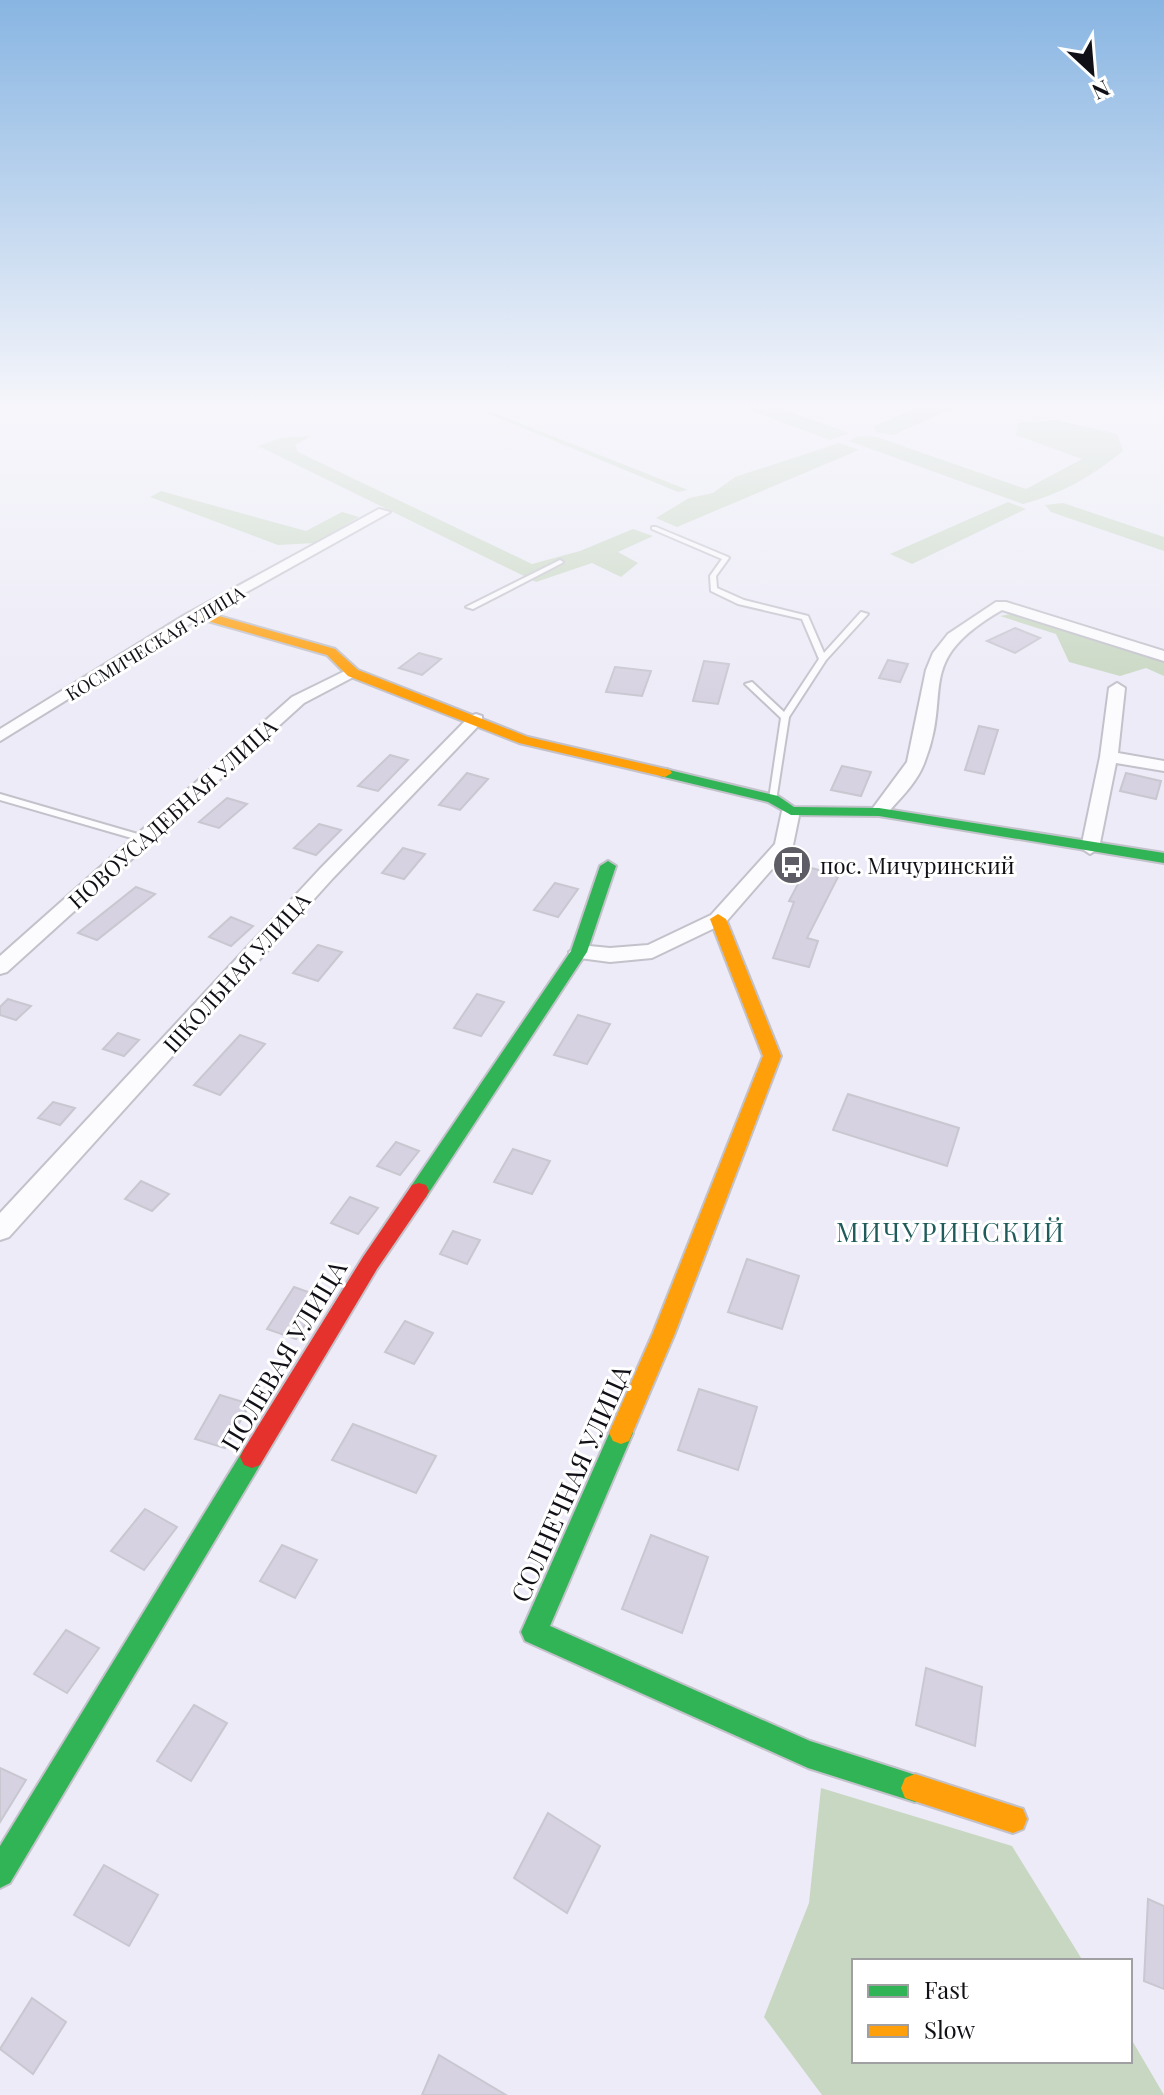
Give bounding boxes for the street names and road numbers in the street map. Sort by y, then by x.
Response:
street label: КОСМИЧЕСКАЯ УЛИЦА [61,580,249,706]
street label: НОВОУСАДЕБНАЯ УЛИЦА [61,711,283,915]
street label: ШКОЛЬНАЯ УЛИЦА [156,885,316,1059]
street label: ПОЛЕВАЯ УЛИЦА [212,1252,354,1457]
street label: СОЛНЕЧНАЯ УЛИЦА [502,1358,638,1607]

